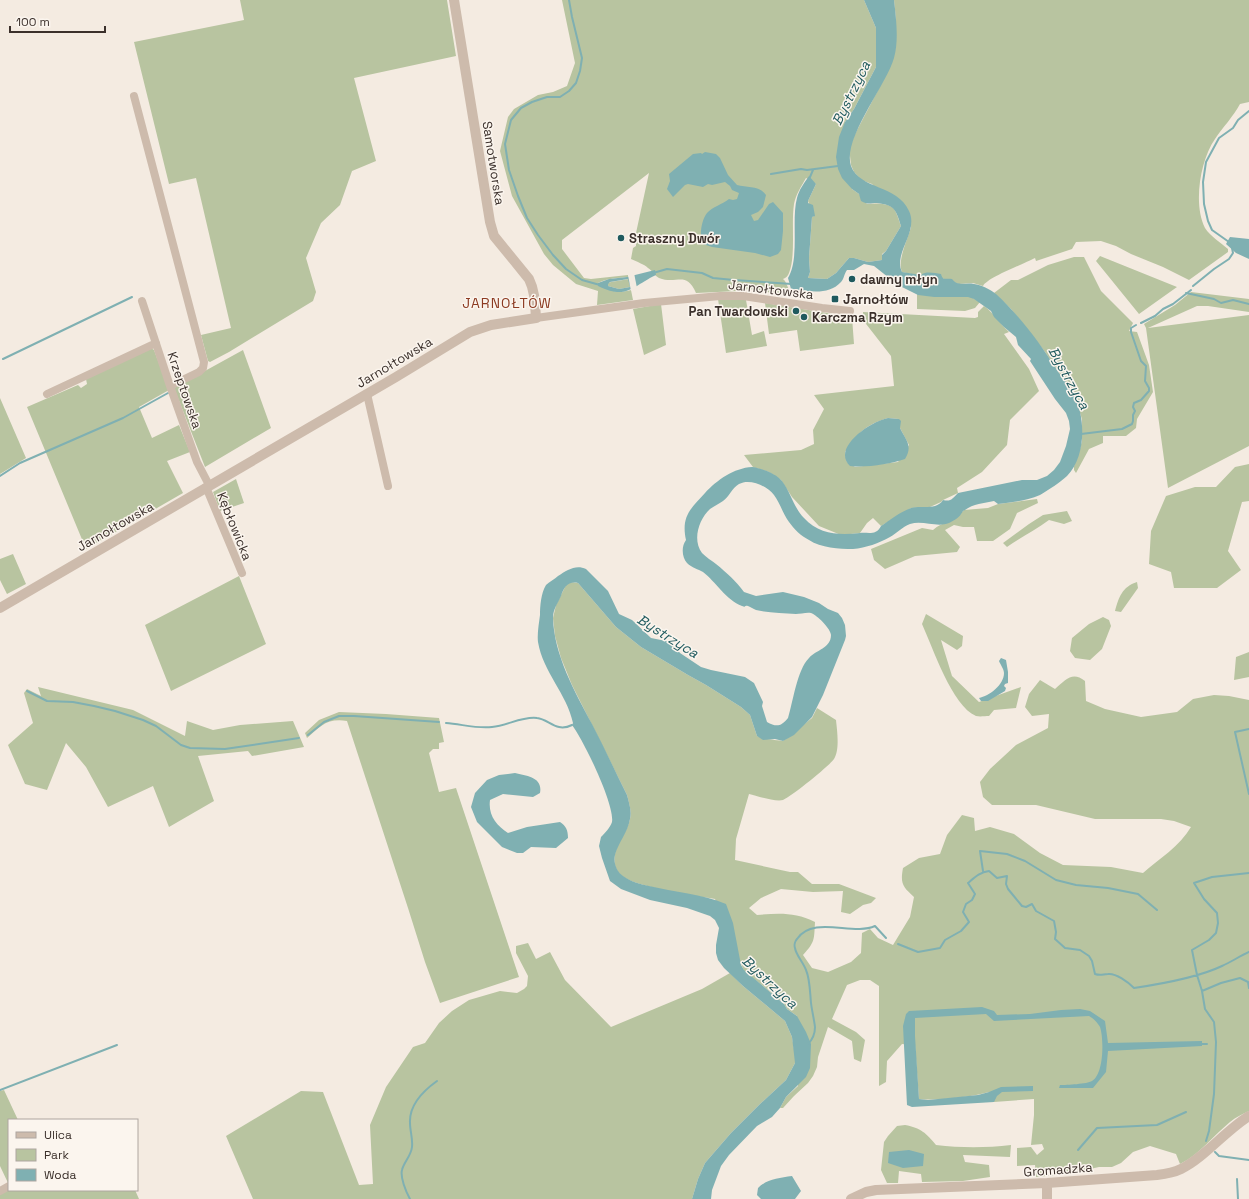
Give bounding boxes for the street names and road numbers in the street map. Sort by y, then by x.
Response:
street label: Samotworska [478,120,509,207]
street label: Jarnołtowska [727,276,815,303]
street label: Jarnołtowska [353,333,436,392]
street label: Krzeptowska [163,349,206,431]
street label: Kębłowicka [213,490,256,563]
street label: Jarnołtowska [74,497,157,555]
street label: Gromadzka [1023,1159,1094,1180]

